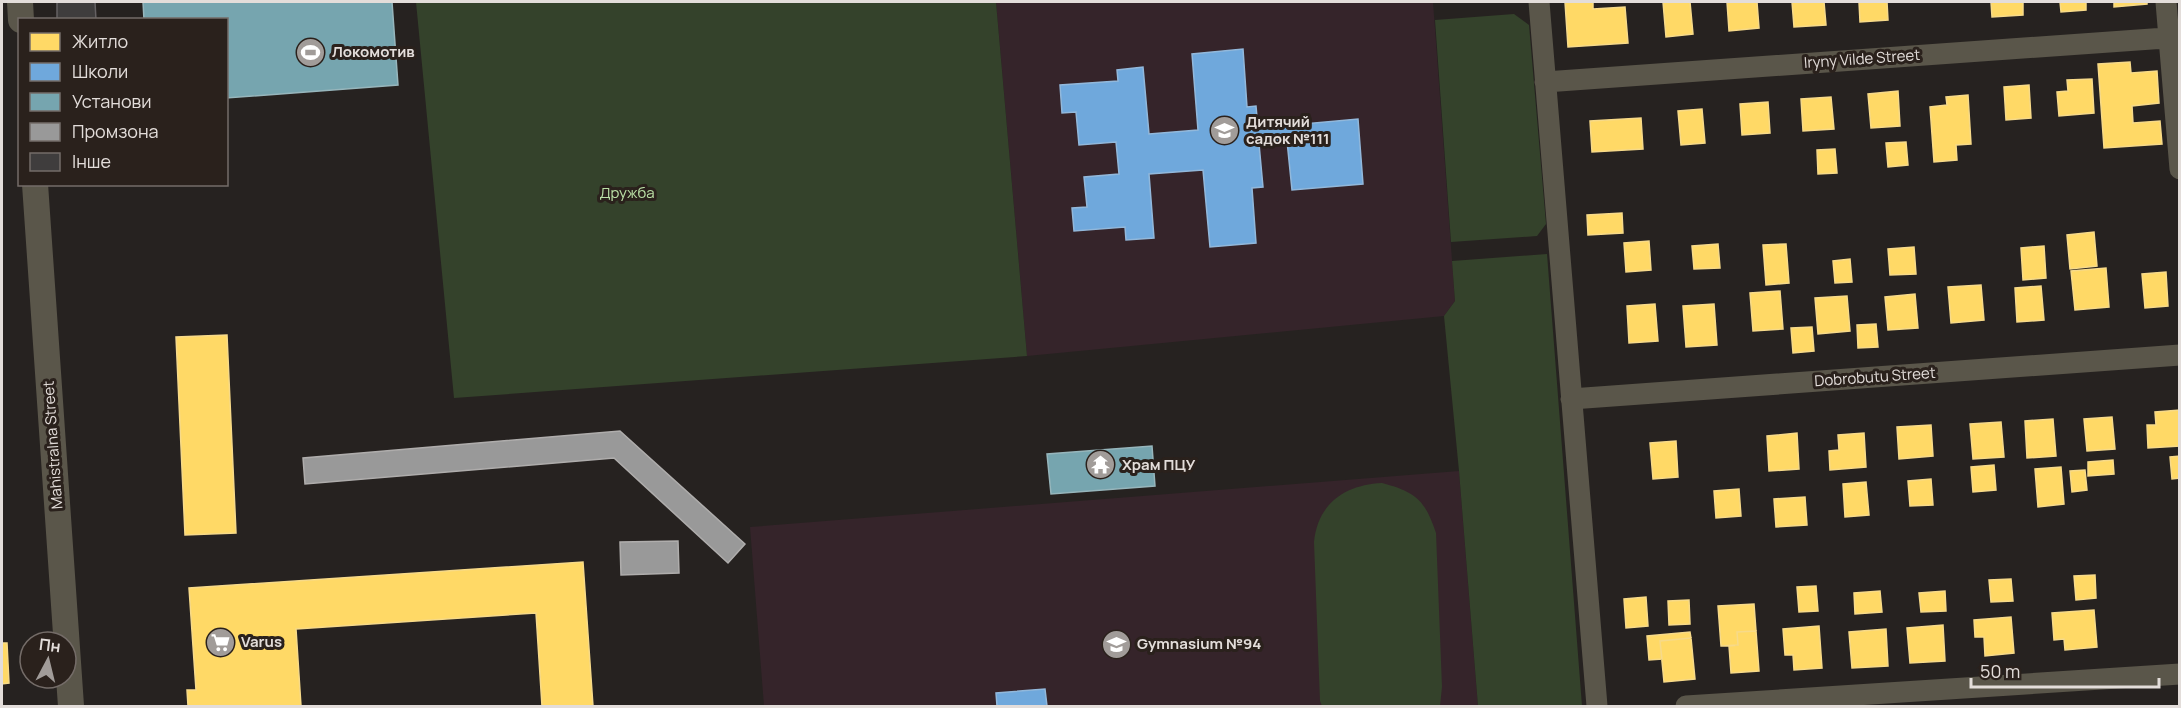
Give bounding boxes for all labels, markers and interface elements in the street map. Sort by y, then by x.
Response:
legend [18,18,228,186]
text: Житло [72,29,128,53]
sports icon: Локомотив [295,36,327,68]
place label: Локомотив [332,41,415,62]
street label: Iryny Vilde Street [1803,44,1921,73]
text: Школи [72,59,128,83]
text: Установи [72,89,151,113]
place label: Дитячий садок №111 [1246,111,1330,149]
school or university icon: Дитячий садок №111 [1209,115,1241,147]
text: Промзона [72,119,159,143]
text: Інше [72,149,111,173]
park label: Дружба [599,182,655,203]
street label: Dobrobutu Street [1814,362,1936,391]
street label: Mahistralna Street [38,380,67,510]
temple icon: Храм ПЦУ [1085,449,1117,481]
place label: Храм ПЦУ [1122,454,1196,475]
supermarket icon: Varus [204,626,236,658]
school or university icon: Gymnasium №94 [1100,628,1132,660]
north arrow [18,630,78,690]
place label: Varus [241,631,282,652]
text: Пн [38,633,62,657]
place label: Gymnasium №94 [1137,633,1262,654]
scale bar [1971,651,2158,689]
text: 50 m [1980,659,2020,683]

